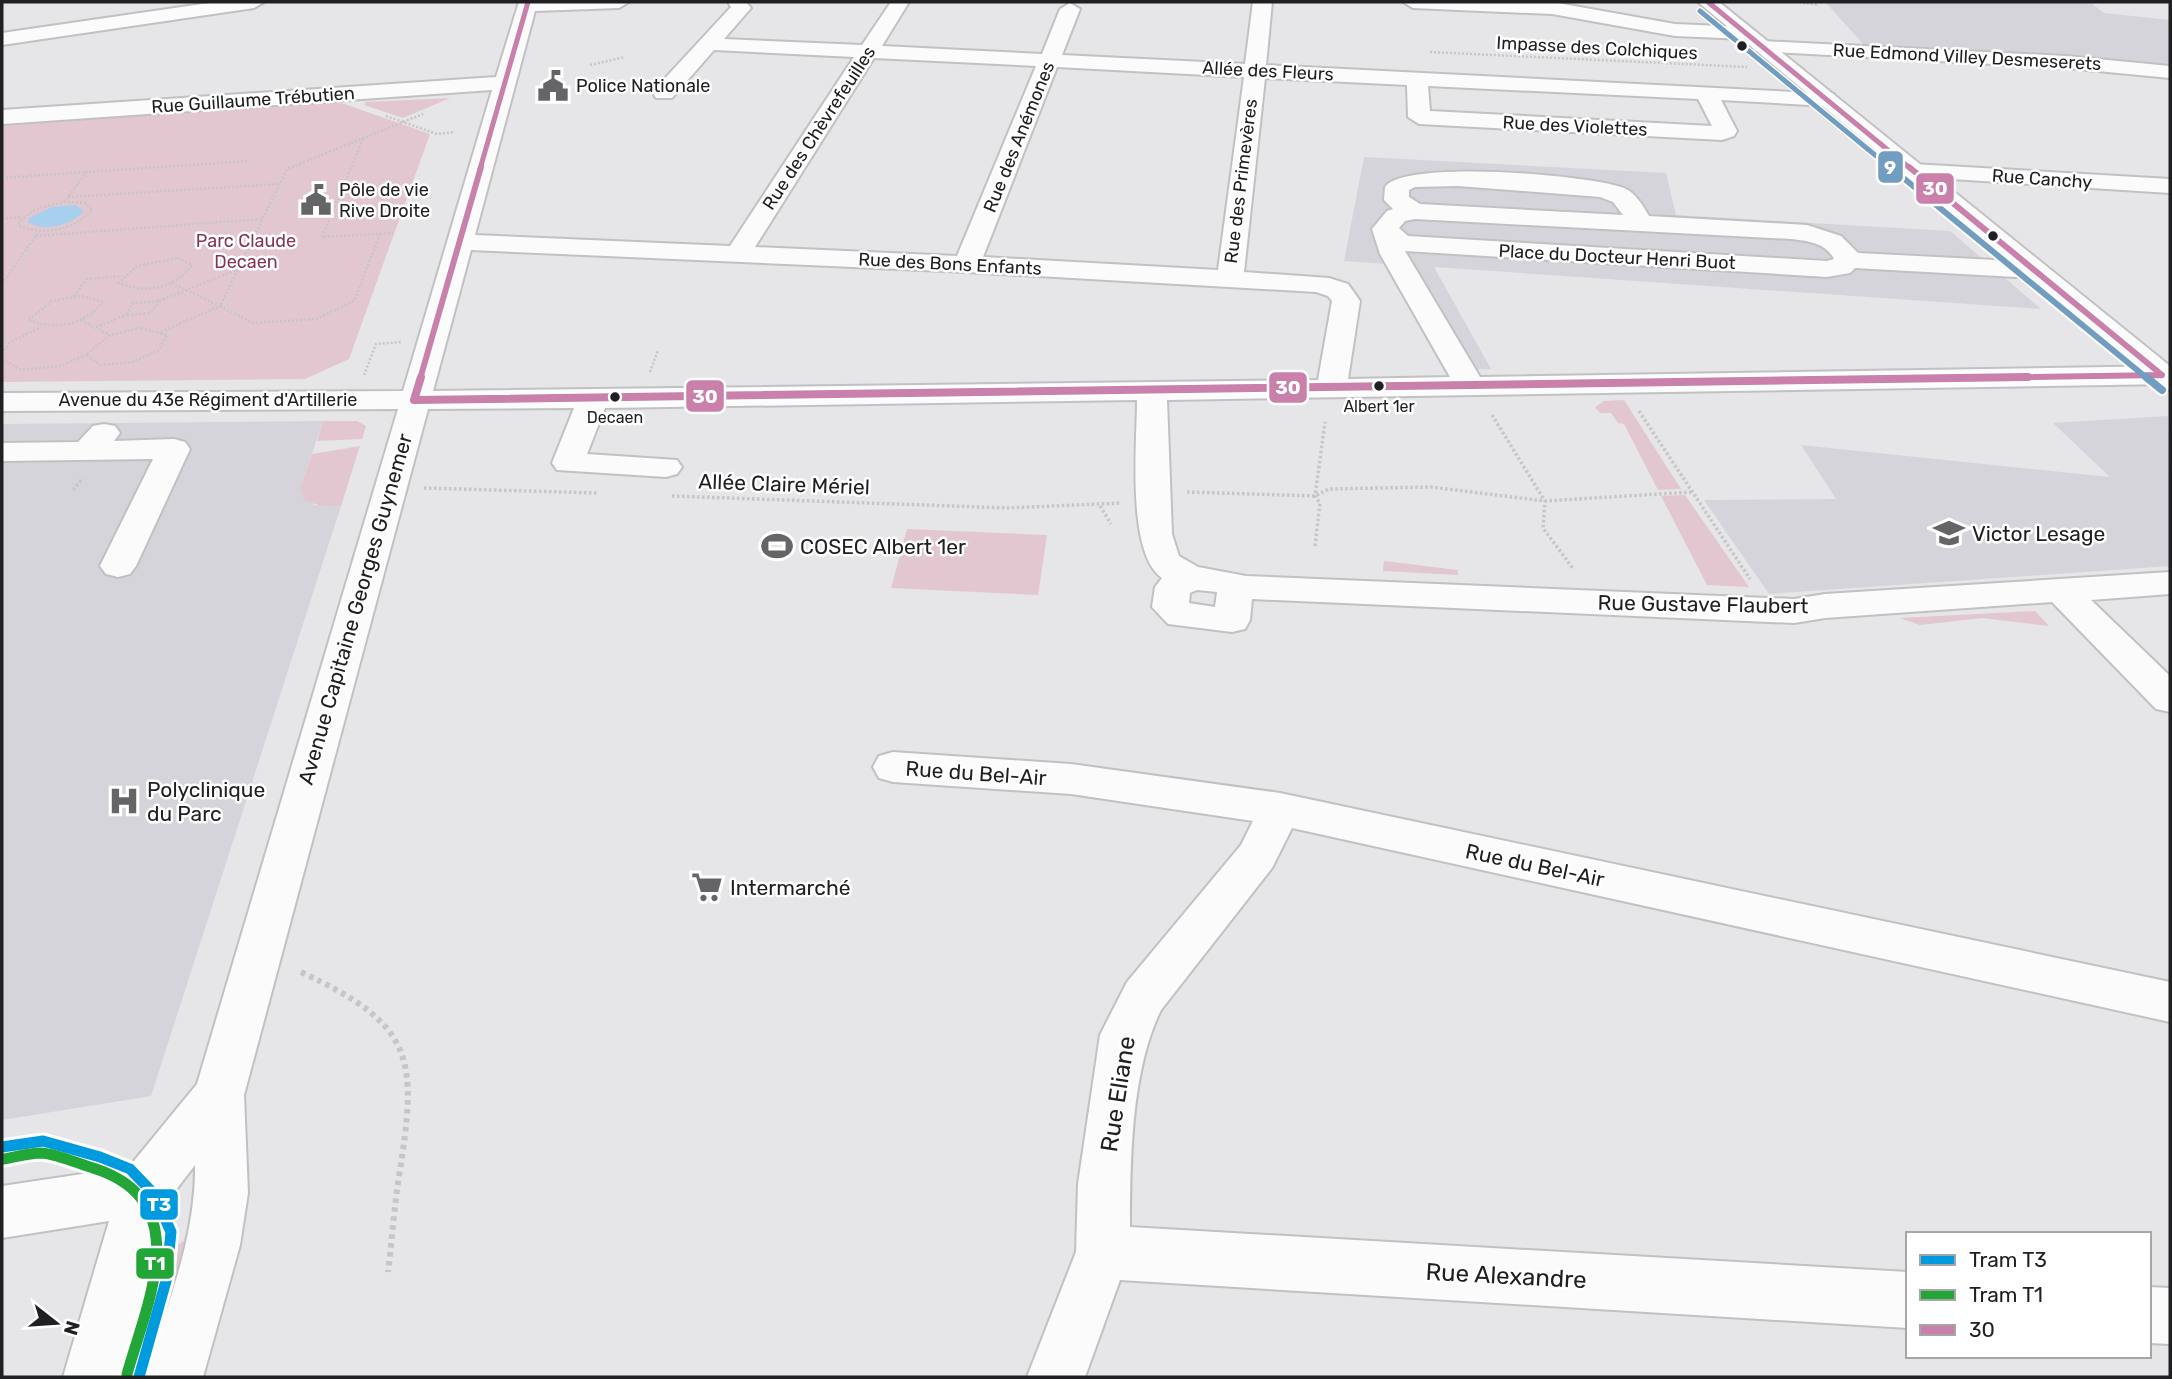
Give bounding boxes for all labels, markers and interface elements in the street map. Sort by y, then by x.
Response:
street label: Impasse des Colchiques [1496,32,1698,64]
unlabelled marker [1735,39,1749,53]
street label: Rue Edmond Villey Desmeserets [1832,39,2102,75]
street label: Rue des Chèvrefeuilles [758,42,880,214]
street label: Allée des Fleurs [1202,57,1334,85]
street label: Rue des Anémones [979,58,1059,216]
public building icon: Police Nationale [536,69,570,103]
place label: Police Nationale [576,75,710,97]
street label: Rue Guillaume Trébutien [151,82,355,118]
street label: Rue des Primevères [1220,97,1262,265]
street label: Rue des Violettes [1502,111,1648,141]
line badge: 9 [1877,150,1904,184]
text: 9 [1884,156,1896,179]
street label: Rue Canchy [1991,165,2093,193]
line badge: 30 [1915,172,1955,205]
text: 30 [1922,177,1948,200]
place label: Pôle de vie Rive Droite [339,179,430,222]
public building icon: Pôle de vie Rive Droite [299,183,333,217]
unlabelled marker [1986,229,2000,243]
park label: Parc Claude Decaen [196,230,296,273]
street label: Place du Docteur Henri Buot [1498,240,1736,274]
street label: Rue des Bons Enfants [858,248,1042,280]
line badge: 30 [1268,371,1308,404]
text: 30 [1275,376,1301,399]
line badge: 30 [685,379,725,413]
marker: Albert 1er [1372,379,1386,393]
text: 30 [692,385,718,408]
street label: Avenue du 43e Régiment d'Artillerie [59,389,357,411]
marker: Decaen [608,390,622,404]
place label: Albert 1er [1343,397,1415,416]
place label: Decaen [587,408,643,427]
street label: Avenue Capitaine Georges Guynemer [293,431,417,787]
street label: Allée Claire Mériel [698,469,870,499]
school or university icon: Victor Lesage [1932,516,1966,550]
place label: Victor Lesage [1972,521,2105,546]
sports icon: COSEC Albert 1er [760,529,794,563]
place label: COSEC Albert 1er [800,534,966,559]
street label: Rue Gustave Flaubert [1597,590,1809,618]
street label: Rue du Bel-Air [905,756,1047,790]
place label: Polyclinique du Parc [147,777,265,826]
hospital icon: Polyclinique du Parc [107,784,141,818]
street label: Rue du Bel-Air [1463,838,1607,892]
supermarket icon: Intermarché [690,870,724,904]
place label: Intermarché [730,875,850,900]
street label: Rue Eliane [1095,1034,1141,1154]
line badge: T3 [139,1188,179,1221]
text: T3 [147,1193,171,1216]
legend [1906,1232,2151,1358]
line badge: T1 [135,1247,175,1280]
text: Tram T3 [1969,1247,2047,1272]
text: T1 [144,1252,166,1275]
street label: Rue Alexandre [1425,1258,1587,1294]
text: Tram T1 [1969,1282,2043,1307]
north arrow [21,1288,91,1358]
text: 30 [1969,1317,1995,1342]
text: N [59,1318,85,1338]

